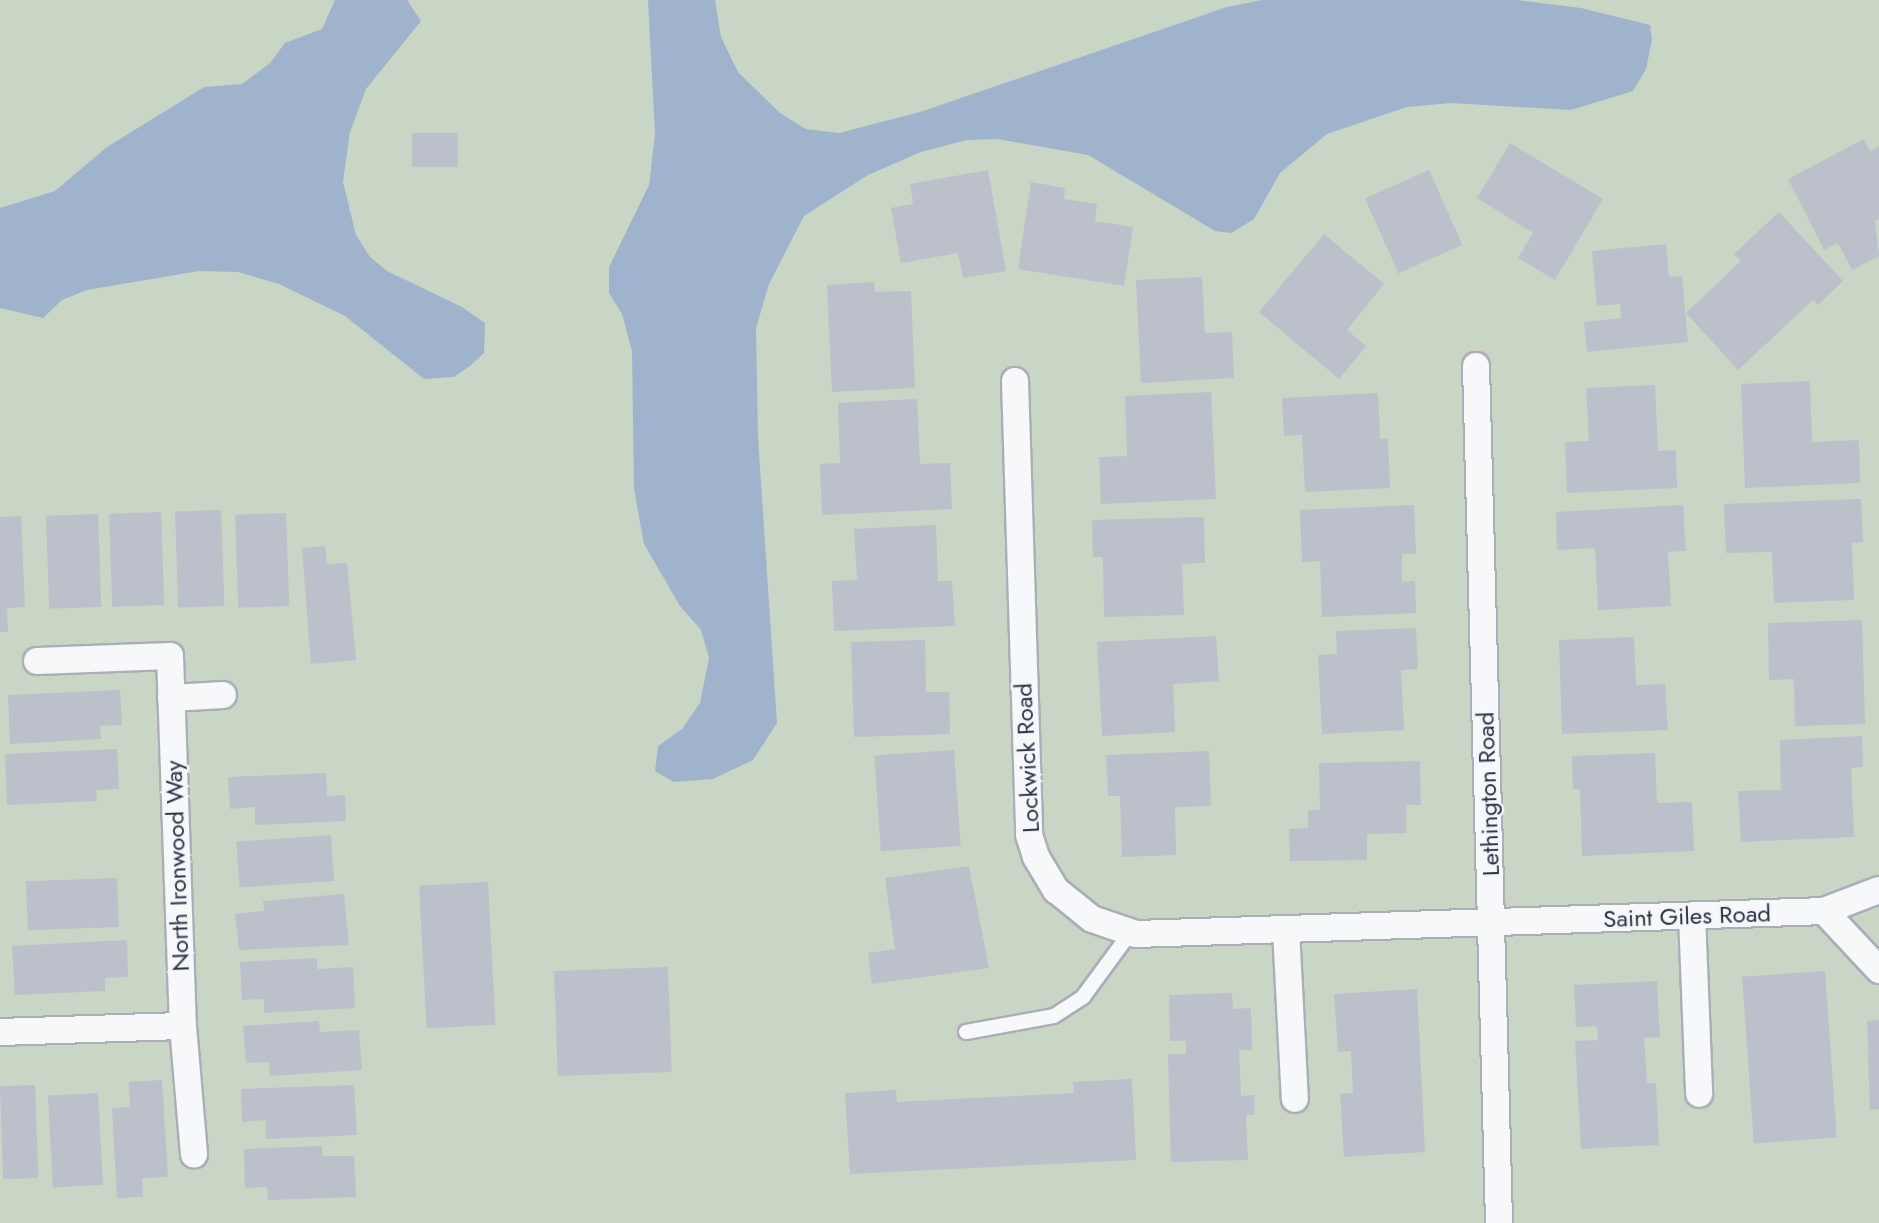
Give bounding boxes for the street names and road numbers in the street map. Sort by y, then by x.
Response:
street label: Lockwick Road [1009,682,1045,834]
street label: Lethington Road [1471,711,1505,877]
street label: North Ironwood Way [159,760,195,972]
street label: Saint Giles Road [1603,899,1771,933]

